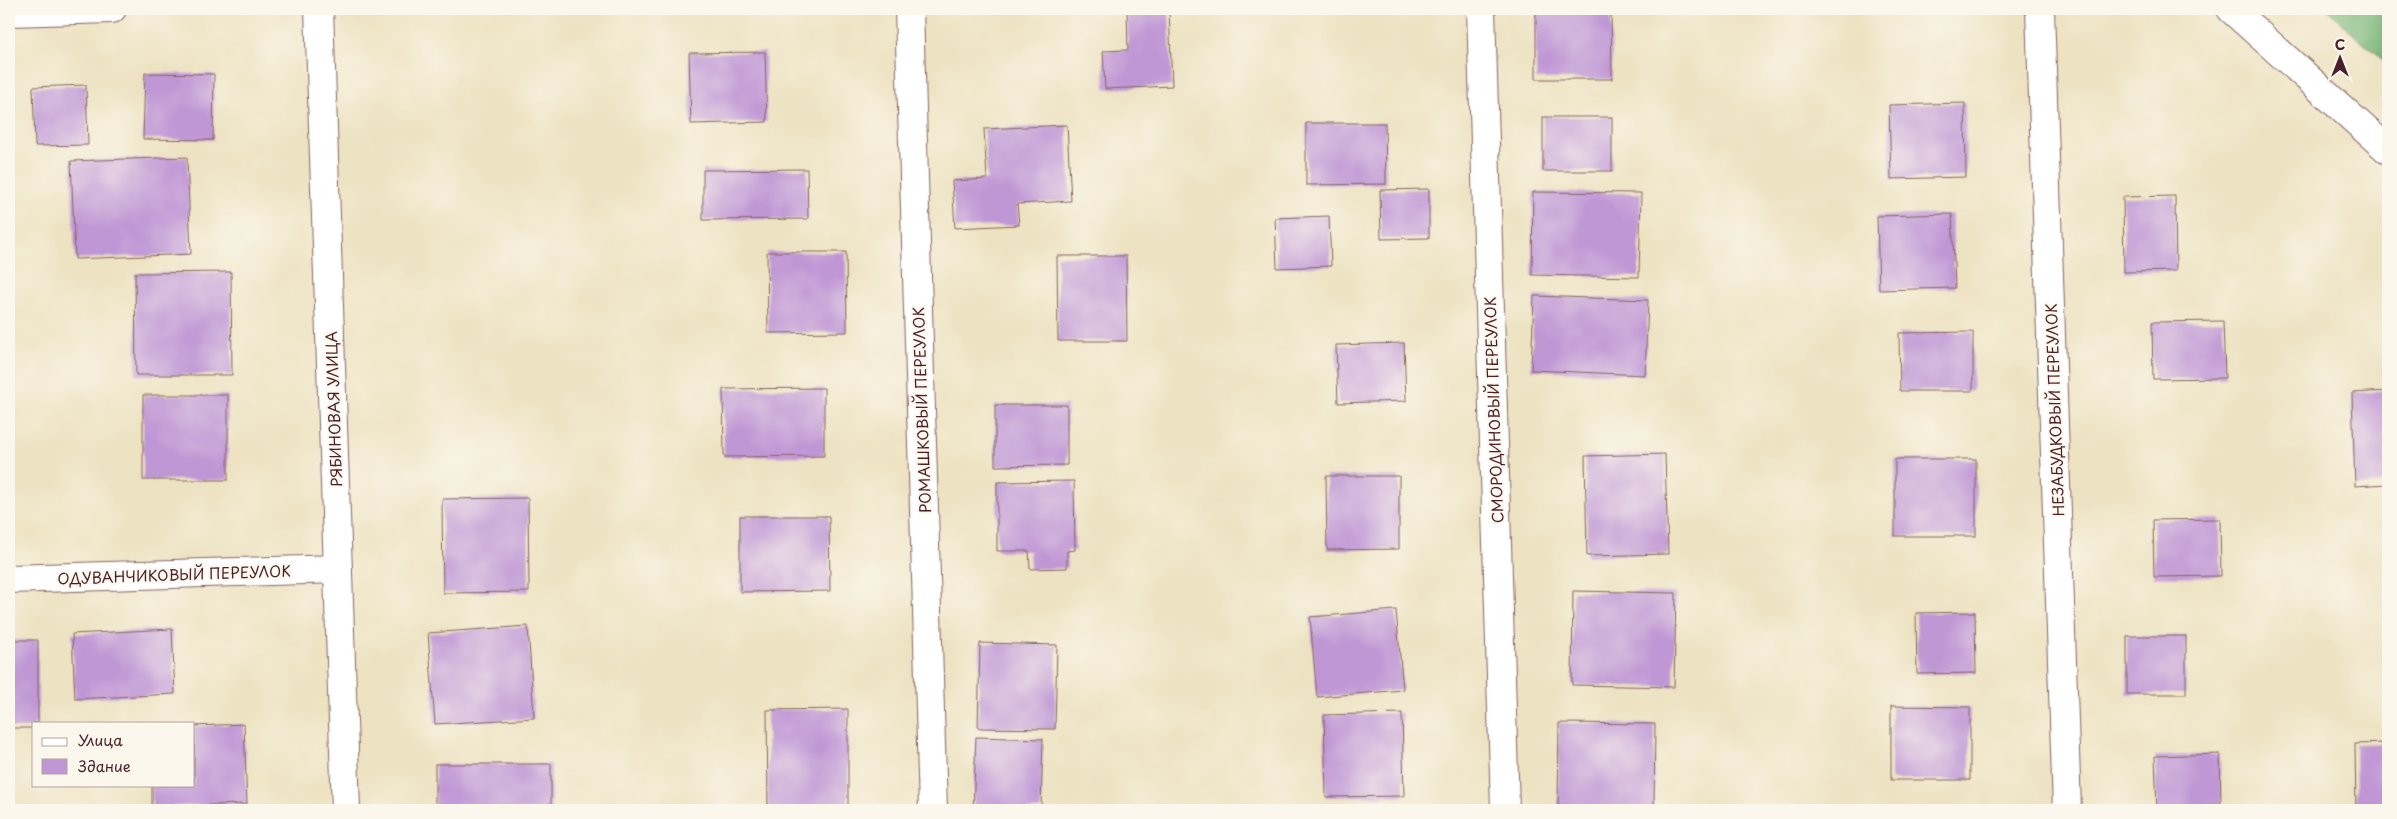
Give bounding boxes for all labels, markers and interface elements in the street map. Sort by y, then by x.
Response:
north arrow [2314,32,2364,82]
text: С [2335,34,2345,55]
street label: СМОРОДИНОВЫЙ ПЕРЕУЛОК [1478,296,1508,524]
street label: НЕЗАБУДКОВЫЙ ПЕРЕУЛОК [2039,303,2069,517]
street label: РОМАШКОВЫЙ ПЕРЕУЛОК [906,306,936,513]
street label: РЯБИНОВАЯ УЛИЦА [319,331,347,487]
street label: ОДУВАНЧИКОВЫЙ ПЕРЕУЛОК [57,558,292,590]
legend [32,722,195,786]
text: Улица [78,728,123,751]
text: Здание [78,754,131,777]

